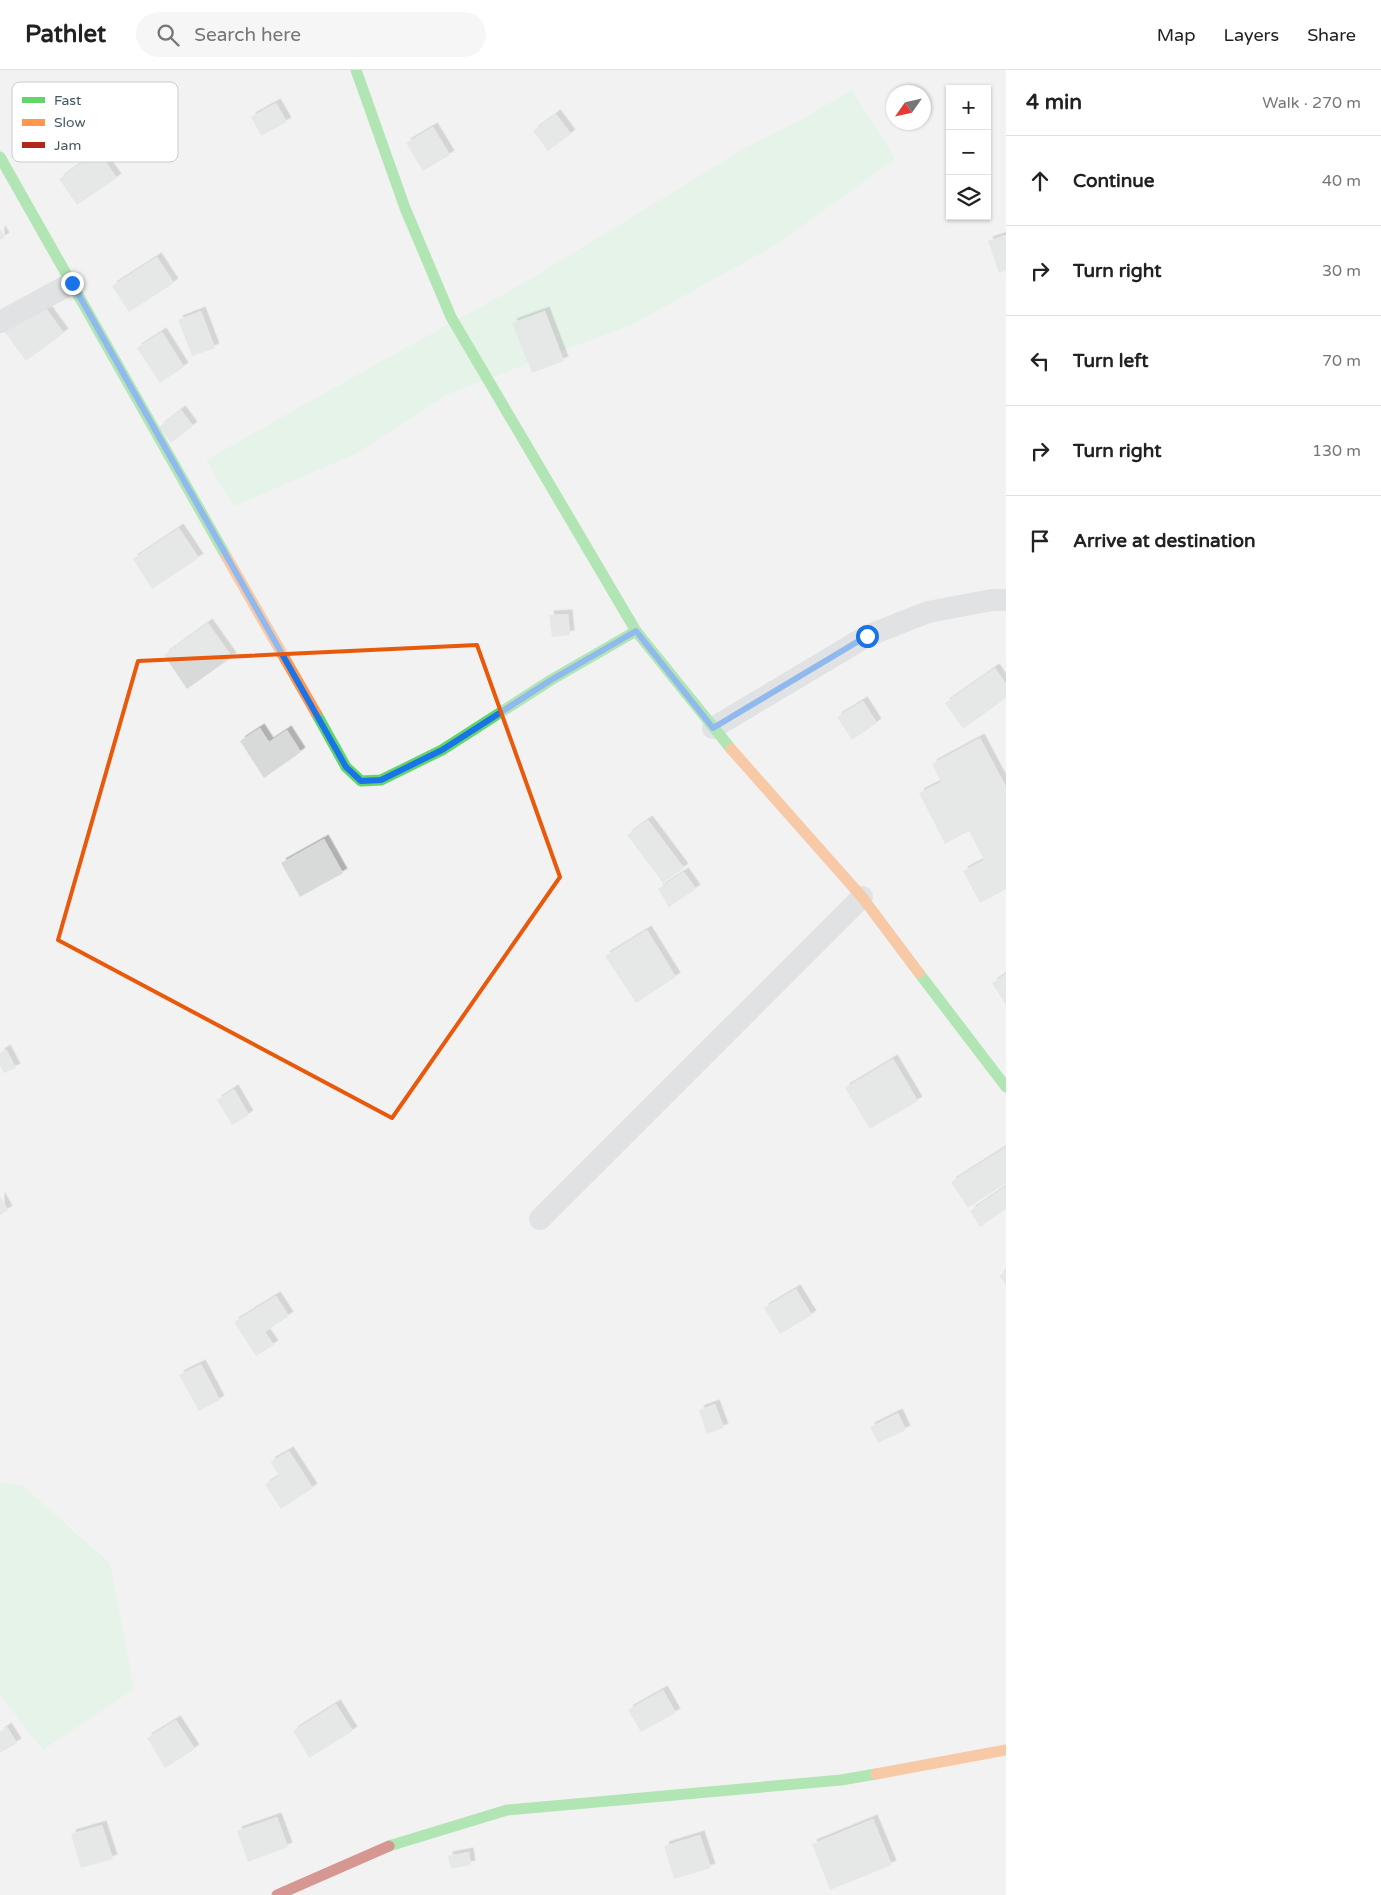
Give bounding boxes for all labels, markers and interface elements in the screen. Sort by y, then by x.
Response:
search box [136,12,486,57]
text: Pathlet [25,20,106,49]
icon: search [154,21,182,49]
text: Search here [194,24,301,46]
text: Map [1157,24,1196,46]
text: Layers [1224,24,1279,46]
text: Share [1307,24,1356,46]
legend [12,82,178,162]
north arrow [886,85,931,130]
map controls [946,85,991,220]
button: + [946,85,991,130]
text: 4 min [1026,90,1082,115]
text: Fast [54,92,82,109]
text: Walk · 270 m [1262,93,1361,113]
text: Slow [54,114,86,131]
button: − [946,130,991,175]
text: Jam [54,137,81,154]
icon: ahead [1026,167,1054,195]
text: Continue [1073,170,1155,192]
text: 40 m [1322,171,1361,191]
button: layers [946,175,991,220]
icon: right [1026,257,1054,285]
text: Turn right [1073,260,1161,282]
text: 30 m [1322,261,1361,281]
route end [61,272,84,295]
icon: left [1026,347,1054,375]
text: Turn left [1073,350,1149,372]
text: 70 m [1322,351,1361,371]
icon: right [1026,437,1054,465]
text: Turn right [1073,440,1161,462]
text: 130 m [1312,441,1361,461]
icon: arrive [1026,527,1054,555]
text: Arrive at destination [1073,530,1256,552]
route start [856,625,879,648]

